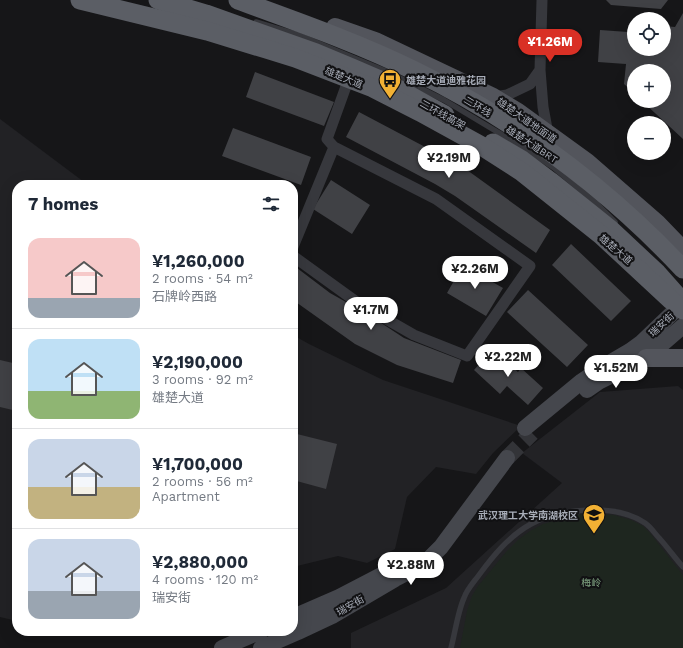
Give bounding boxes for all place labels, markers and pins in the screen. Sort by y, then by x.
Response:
pin: ¥1.26M [517,29,583,63]
bus stop icon: 雄楚大道迪雅花园 [377,67,403,100]
place label: 雄楚大道迪雅花园 [406,75,486,86]
pin: ¥2.19M [416,145,482,179]
pin: ¥2.26M [442,256,508,290]
pin: ¥1.7M [343,297,399,331]
pin: ¥2.22M [475,344,541,378]
pin: ¥1.52M [583,355,649,389]
school or university icon: 武汉理工大学南湖校区 [581,502,607,535]
place label: 武汉理工大学南湖校区 [478,509,578,521]
pin: ¥2.88M [378,552,444,586]

